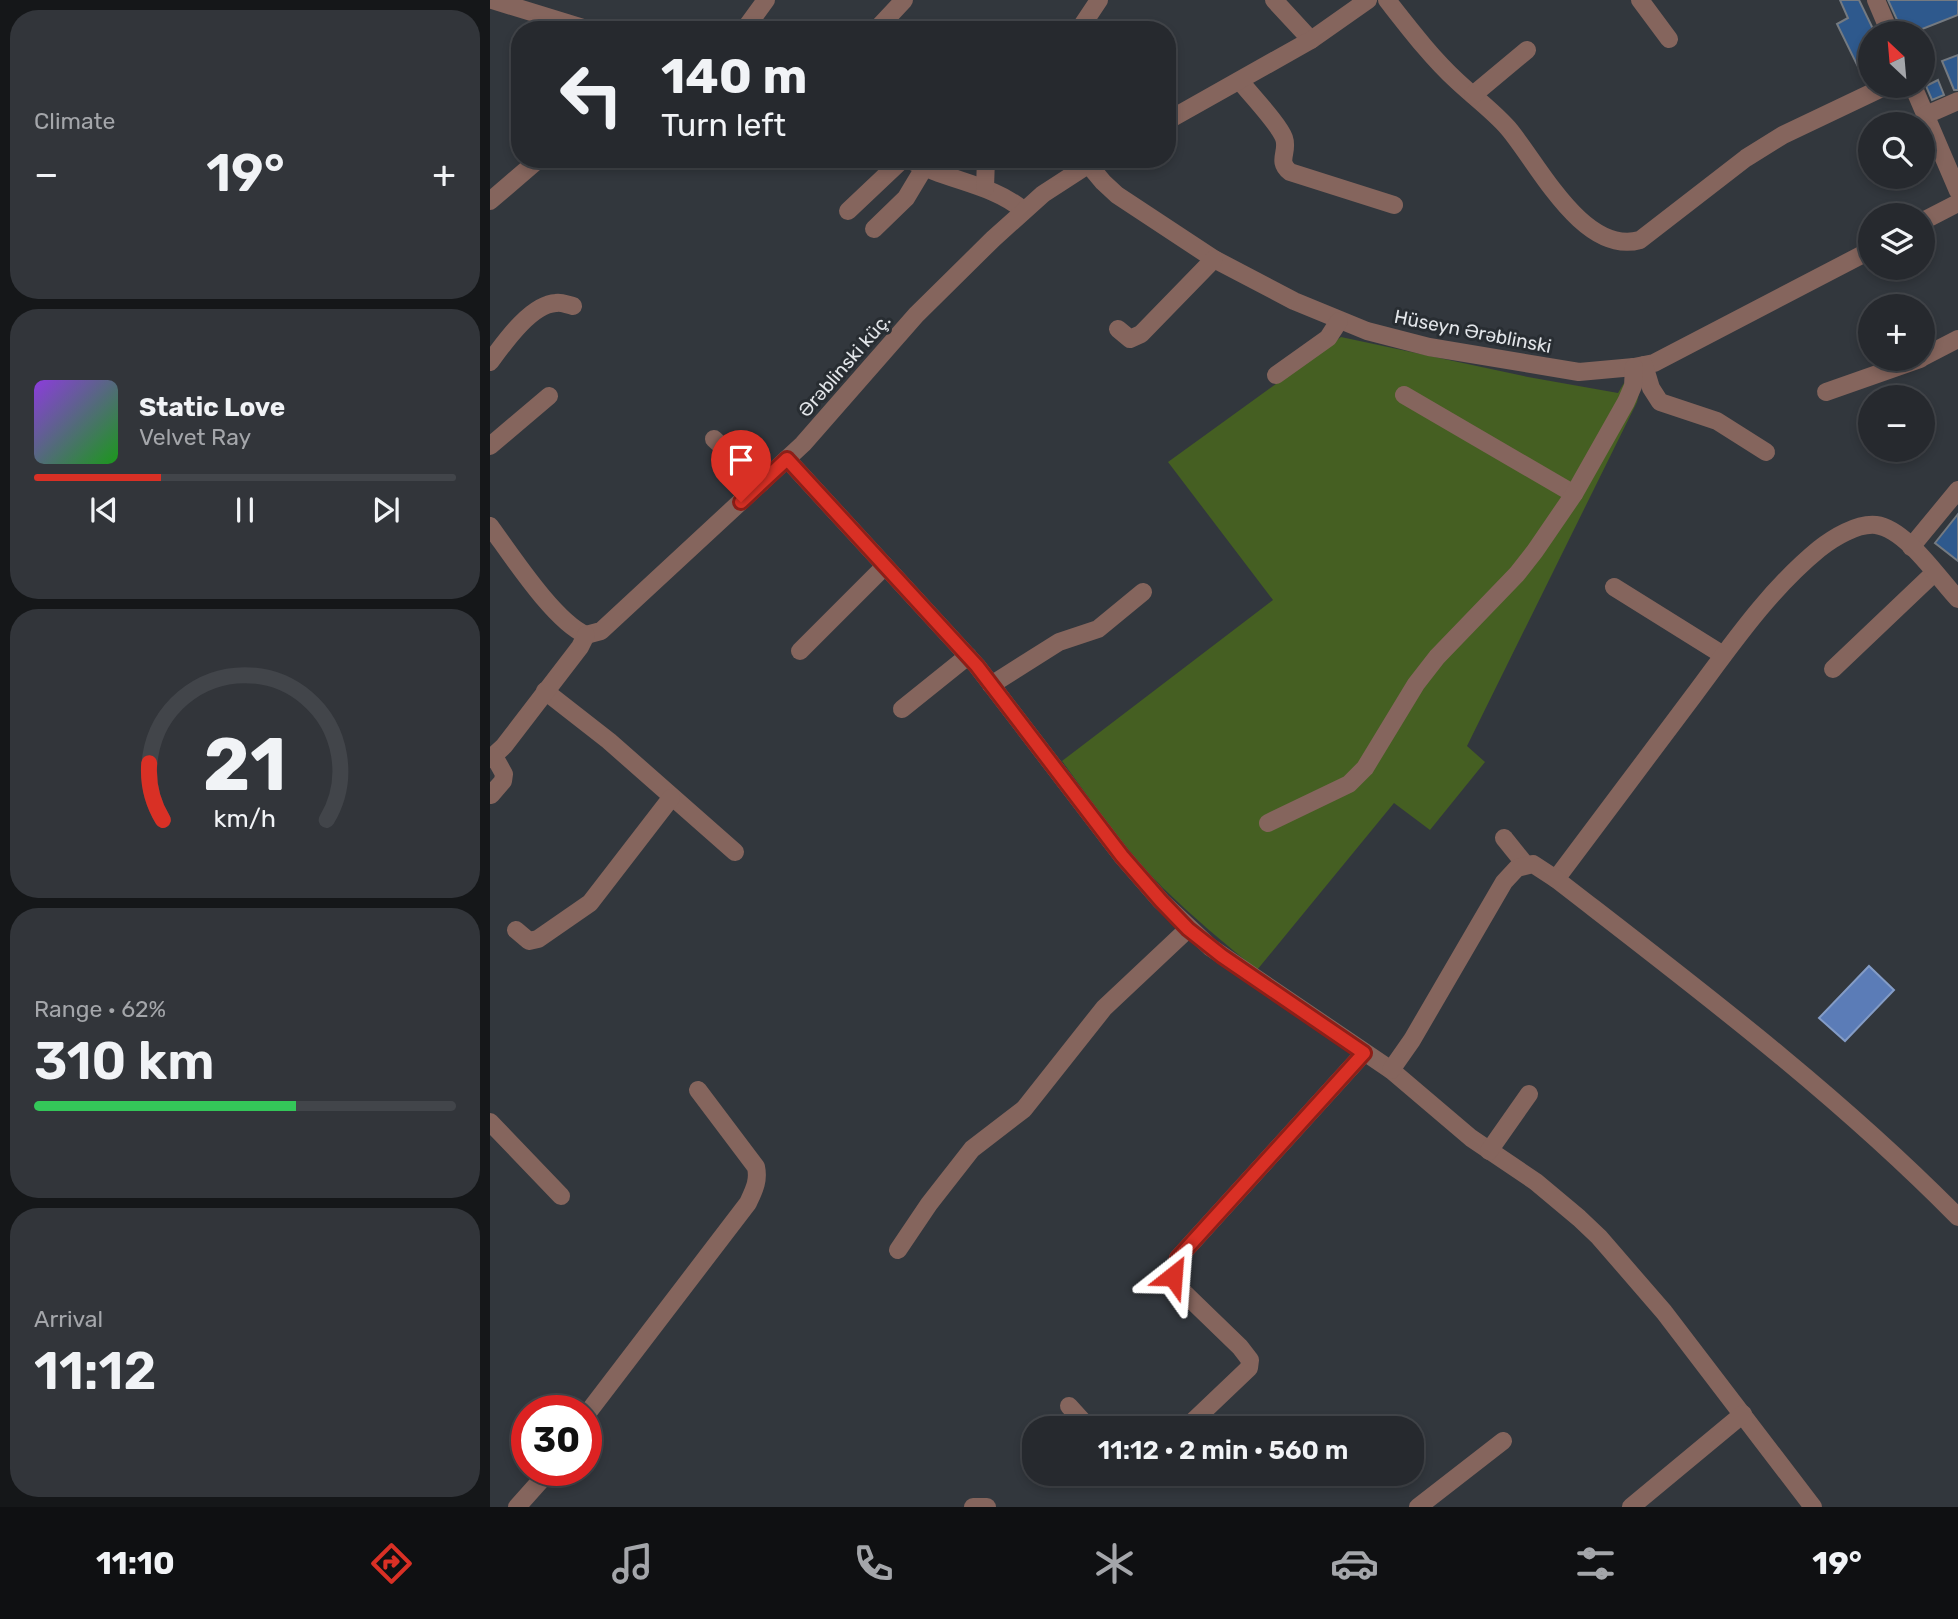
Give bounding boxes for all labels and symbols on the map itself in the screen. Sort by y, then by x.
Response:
north arrow [1858,21,1936,98]
street label: Hüseyn Ərəblinski [1392,305,1554,358]
street label: Ərəblinski küç. [793,309,895,422]
pin [711,430,771,502]
position arrow [1136,1239,1210,1313]
speed limit sign: 30 [511,1395,602,1486]

